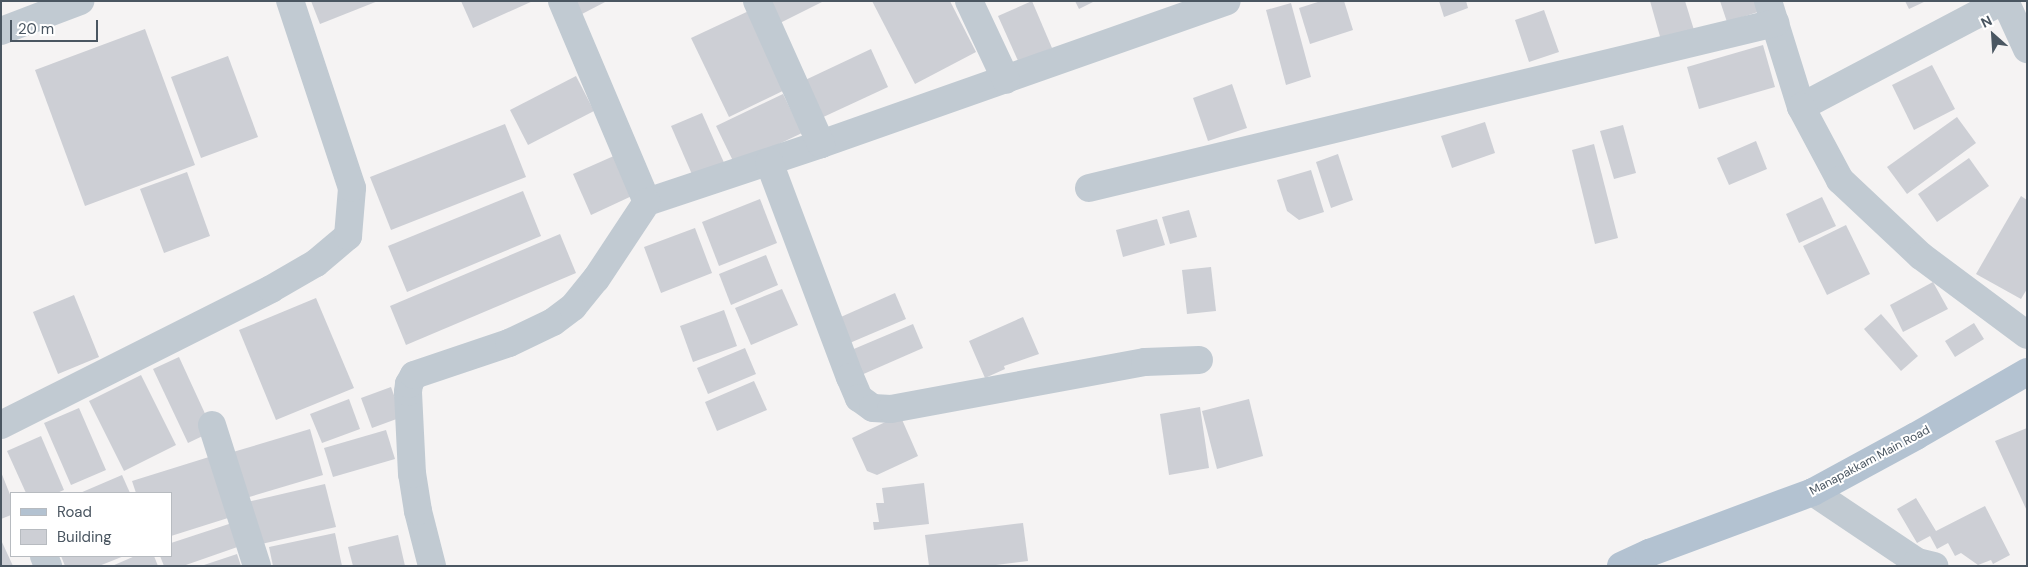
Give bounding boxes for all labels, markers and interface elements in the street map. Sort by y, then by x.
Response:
scale bar [12,10,100,42]
north arrow [1968,10,2018,60]
text: N [1978,11,1995,32]
text: 20 m [18,19,54,39]
street label: Manapakkam Main Road [1807,423,1933,499]
legend [10,492,172,557]
text: Road [57,502,92,522]
text: Building [57,527,112,547]

